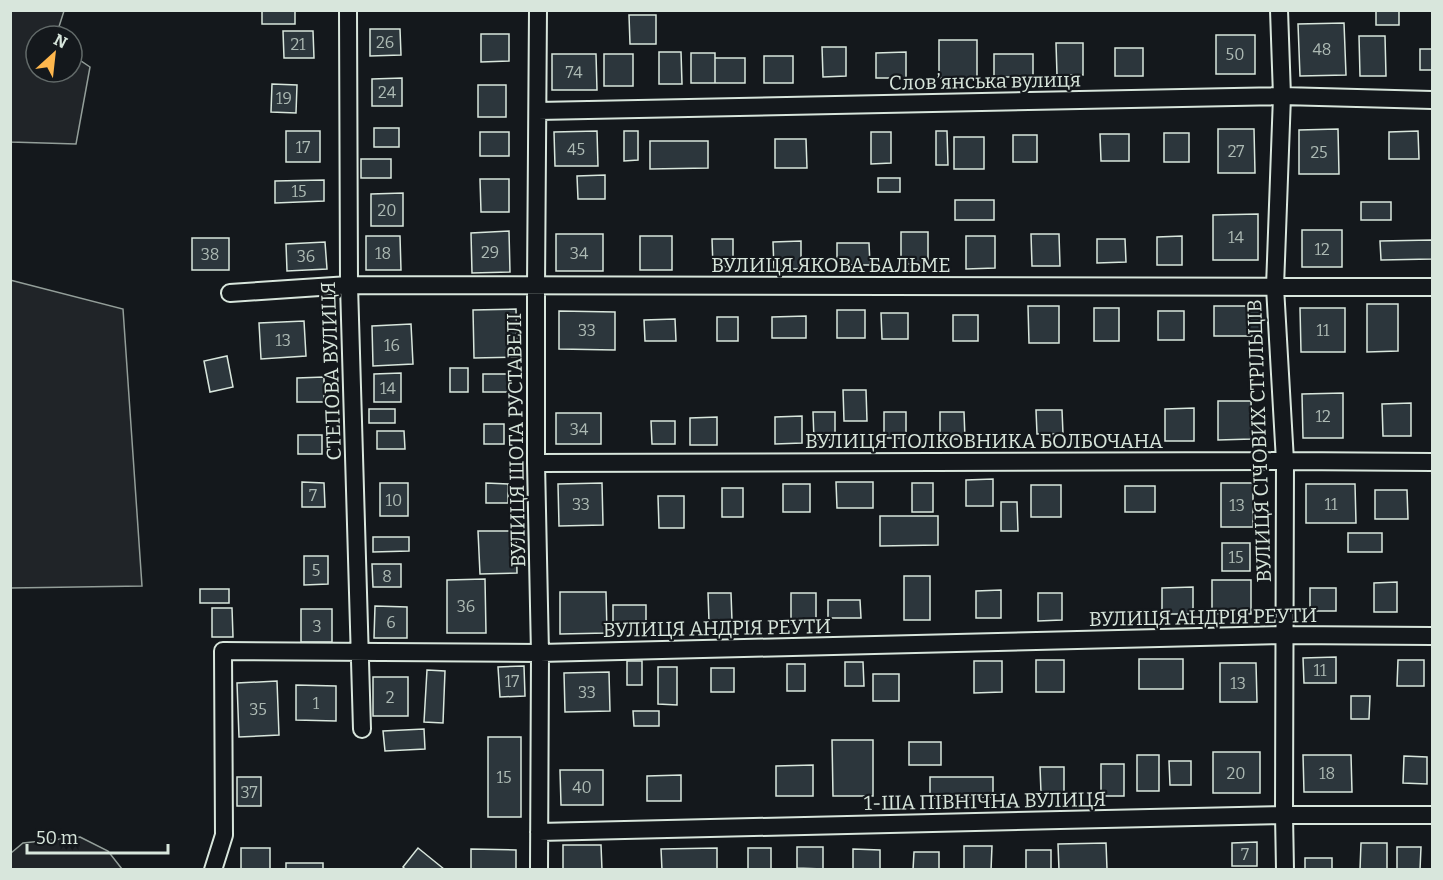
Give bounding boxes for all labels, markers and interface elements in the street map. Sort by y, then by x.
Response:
north arrow [24,24,84,84]
text: N [51,30,70,52]
house number: 26 [376,33,394,52]
house number: 21 [290,35,306,54]
house number: 48 [1313,40,1331,59]
house number: 50 [1226,45,1244,64]
house number: 74 [565,63,583,82]
street label: Словʼянська вулиця [889,67,1081,95]
house number: 24 [378,83,397,102]
house number: 19 [276,89,292,108]
house number: 17 [296,138,310,157]
house number: 45 [567,140,585,159]
house number: 27 [1228,142,1244,161]
house number: 25 [1310,143,1328,162]
house number: 15 [291,182,307,201]
house number: 20 [378,201,396,220]
house number: 14 [1228,228,1245,247]
house number: 12 [1314,240,1330,259]
house number: 29 [481,243,499,262]
house number: 18 [375,244,391,263]
house number: 34 [570,244,589,263]
house number: 38 [201,245,219,264]
house number: 36 [297,247,315,266]
street label: ВУЛИЦЯ ЯКОВА БАЛЬМЕ [711,253,951,277]
street label: СТЕПОВА ВУЛИЦЯ [316,281,346,461]
street label: ВУЛИЦЯ СІЧОВИХ СТРІЛЬЦІВ [1242,299,1276,583]
street label: ВУЛИЦЯ ШОТА РУСТАВЕЛІ [502,313,530,567]
house number: 33 [578,321,596,340]
house number: 11 [1317,321,1330,340]
house number: 13 [275,331,291,350]
house number: 16 [384,336,400,355]
house number: 14 [380,379,397,398]
house number: 12 [1315,407,1331,426]
house number: 34 [570,420,589,439]
street label: ВУЛИЦЯ ПОЛКОВНИКА БОЛБОЧАНА [805,429,1164,453]
house number: 7 [309,486,317,505]
house number: 10 [386,491,402,510]
house number: 33 [572,495,590,514]
house number: 11 [1325,495,1338,514]
house number: 13 [1229,496,1245,515]
house number: 15 [1228,548,1244,567]
house number: 5 [312,561,320,580]
house number: 8 [382,567,392,586]
house number: 36 [457,597,475,616]
street label: ВУЛИЦЯ АНДРІЯ РЕУТИ [1089,603,1317,631]
house number: 6 [386,613,396,632]
street label: ВУЛИЦЯ АНДРІЯ РЕУТИ [603,614,831,642]
house number: 3 [312,617,322,636]
house number: 11 [1314,661,1327,680]
house number: 17 [505,672,519,691]
house number: 13 [1230,674,1246,693]
house number: 33 [578,683,596,702]
house number: 2 [386,688,394,707]
house number: 1 [313,694,320,713]
house number: 35 [249,700,267,719]
house number: 20 [1227,764,1245,783]
house number: 18 [1319,764,1335,783]
house number: 15 [496,768,512,787]
house number: 40 [572,778,592,797]
house number: 37 [240,783,258,802]
street label: 1-ША ПІВНІЧНА ВУЛИЦЯ [864,787,1106,815]
scale bar [27,817,168,855]
text: 50 m [36,827,78,849]
house number: 7 [1241,845,1249,864]

